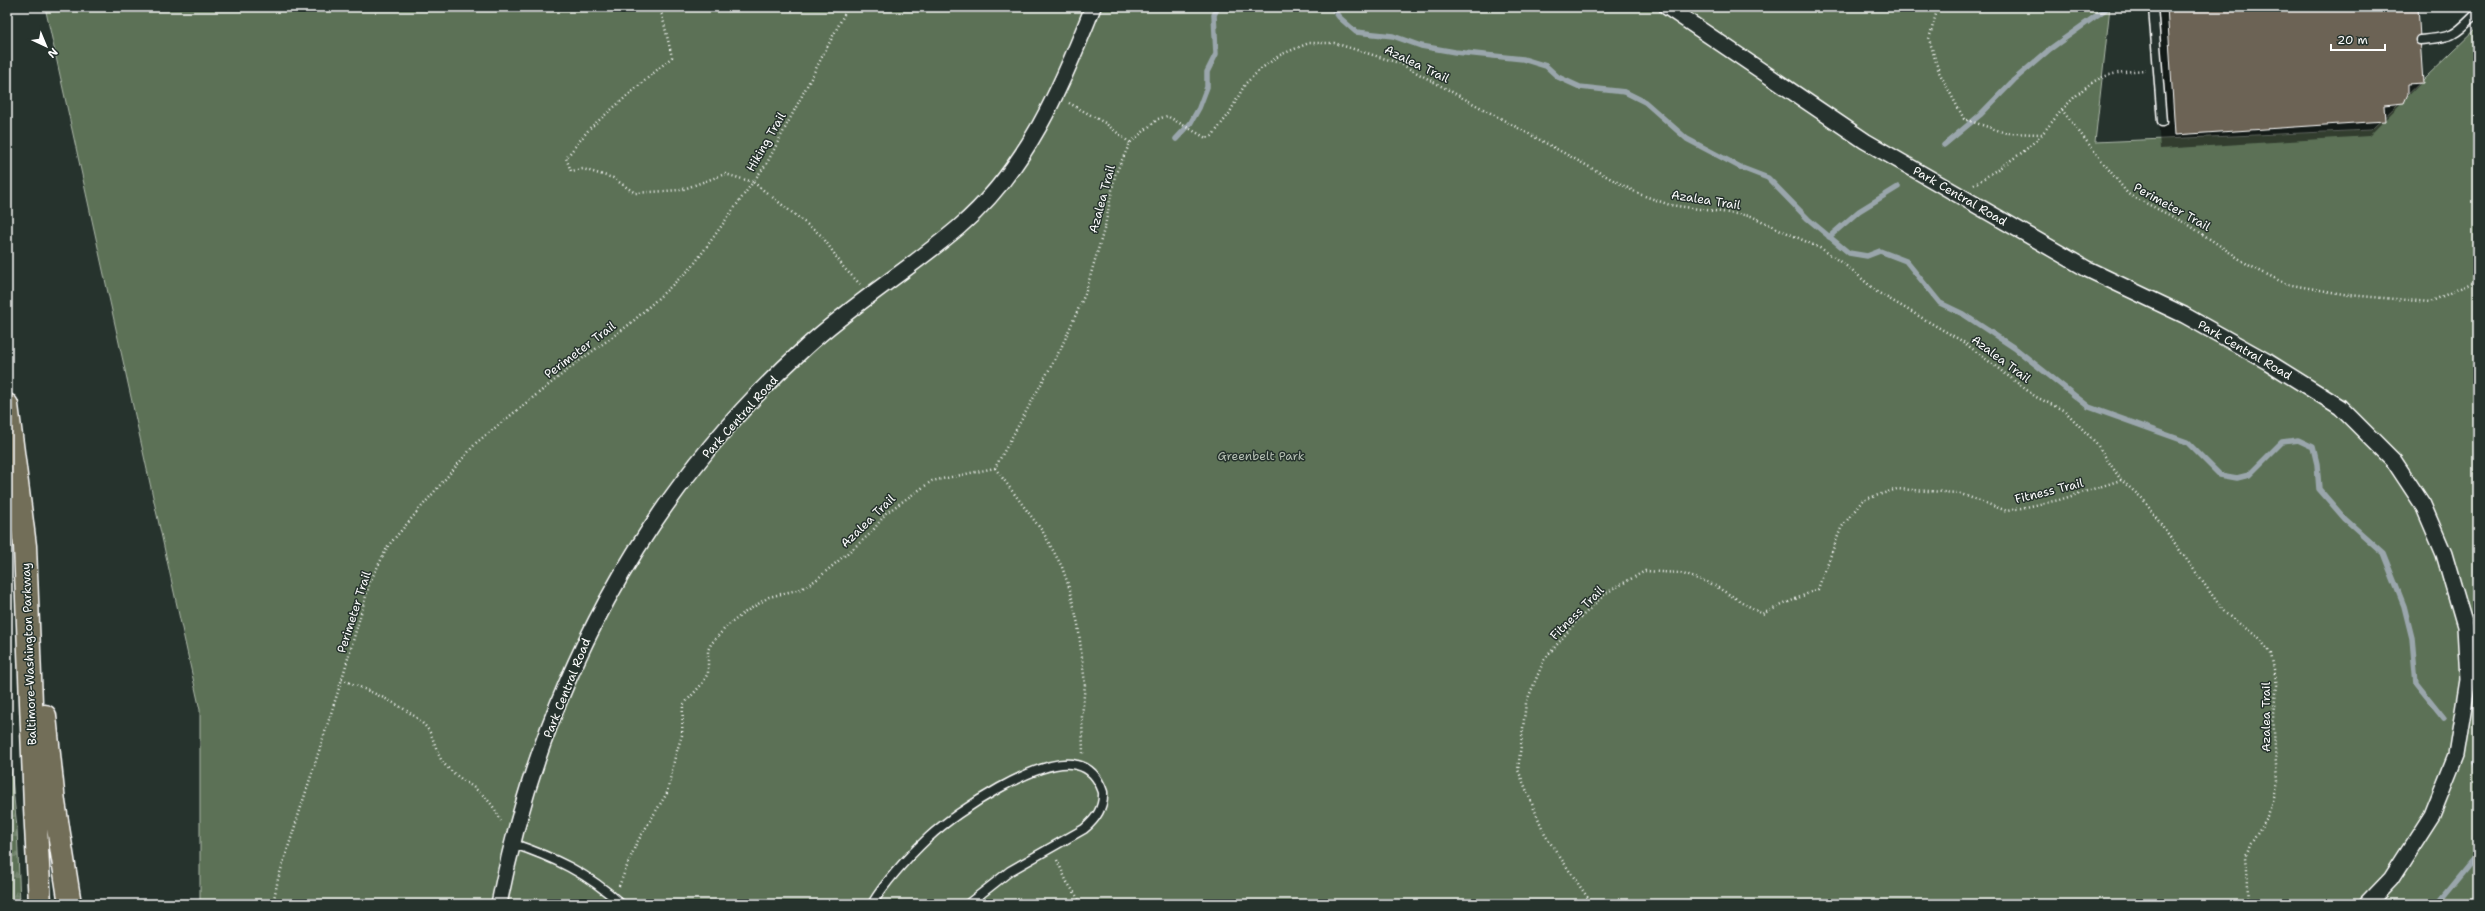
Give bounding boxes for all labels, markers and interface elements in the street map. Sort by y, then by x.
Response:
north arrow [26,26,66,66]
scale bar [2331,26,2385,52]
text: 20 m [2337,32,2368,48]
street label: Azalea Trail [1382,41,1452,87]
text: N [44,44,61,61]
street label: Hiking Trail [743,109,790,175]
street label: Azalea Trail [1085,163,1119,235]
street label: Park Central Road [1910,163,2010,230]
street label: Perimeter Trail [2131,179,2213,235]
street label: Azalea Trail [1670,187,1742,213]
street label: Park Central Road [2195,317,2295,384]
street label: Perimeter Trail [541,318,619,382]
street label: Azalea Trail [1968,332,2034,387]
street label: Park Central Road [699,372,782,462]
park label: Greenbelt Park [1217,448,1305,464]
street label: Fitness Trail [2013,475,2085,507]
street label: Azalea Trail [837,491,899,551]
street label: Baltimore-Washington Parkway [18,562,40,746]
street label: Perimeter Trail [333,569,375,655]
street label: Fitness Trail [1547,582,1608,643]
street label: Park Central Road [540,635,594,740]
street label: Azalea Trail [2258,682,2274,752]

